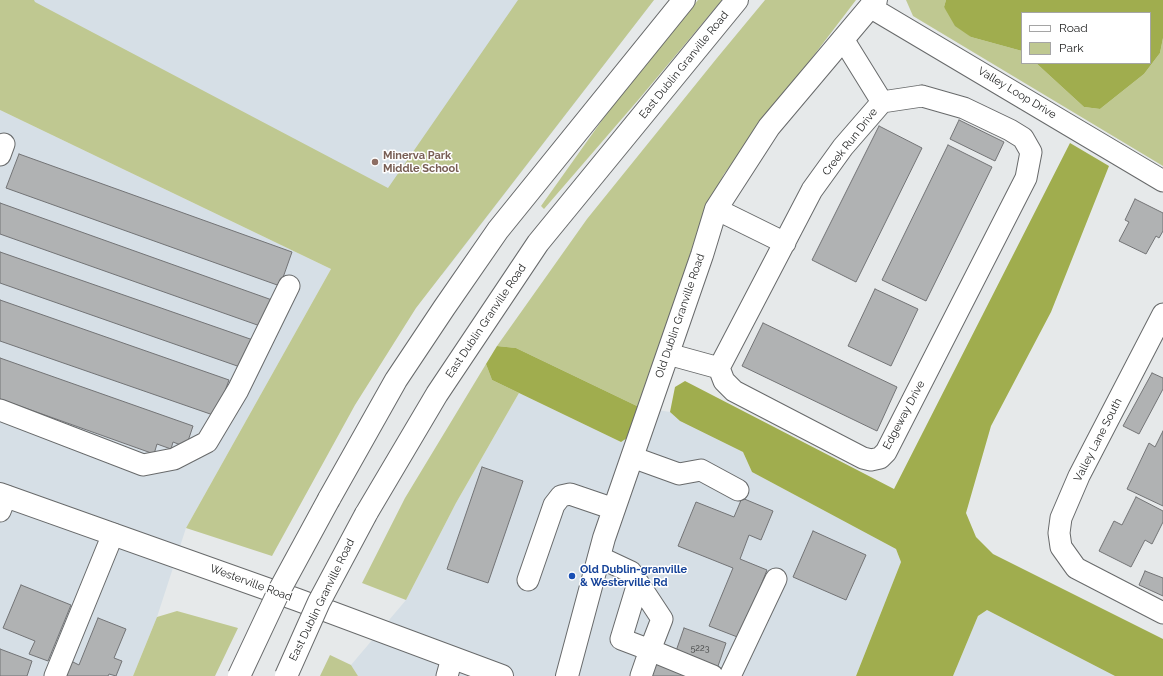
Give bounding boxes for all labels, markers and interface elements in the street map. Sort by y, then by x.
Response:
street label: East Dublin Granville Road [637,9,731,121]
legend [1021,12,1151,64]
text: Road [1059,21,1088,35]
text: Park [1059,41,1084,55]
street label: Valley Loop Drive [975,64,1059,122]
street label: Creek Run Drive [820,106,880,178]
place label: Minerva Park Middle School [383,149,459,175]
marker: Minerva Park Middle School [370,157,380,167]
street label: Old Dublin Granville Road [653,252,707,380]
street label: East Dublin Granville Road [443,262,529,380]
street label: Edgeway Drive [880,378,928,452]
street label: Valley Lane South [1071,396,1125,484]
street label: East Dublin Granville Road [287,537,357,663]
street label: Westerville Road [208,562,294,604]
place label: Old Dublin-granville & Westerville Rd [580,563,687,589]
marker: Old Dublin-granville & Westerville Rd [567,571,577,581]
house number: 5223 [690,643,710,653]

